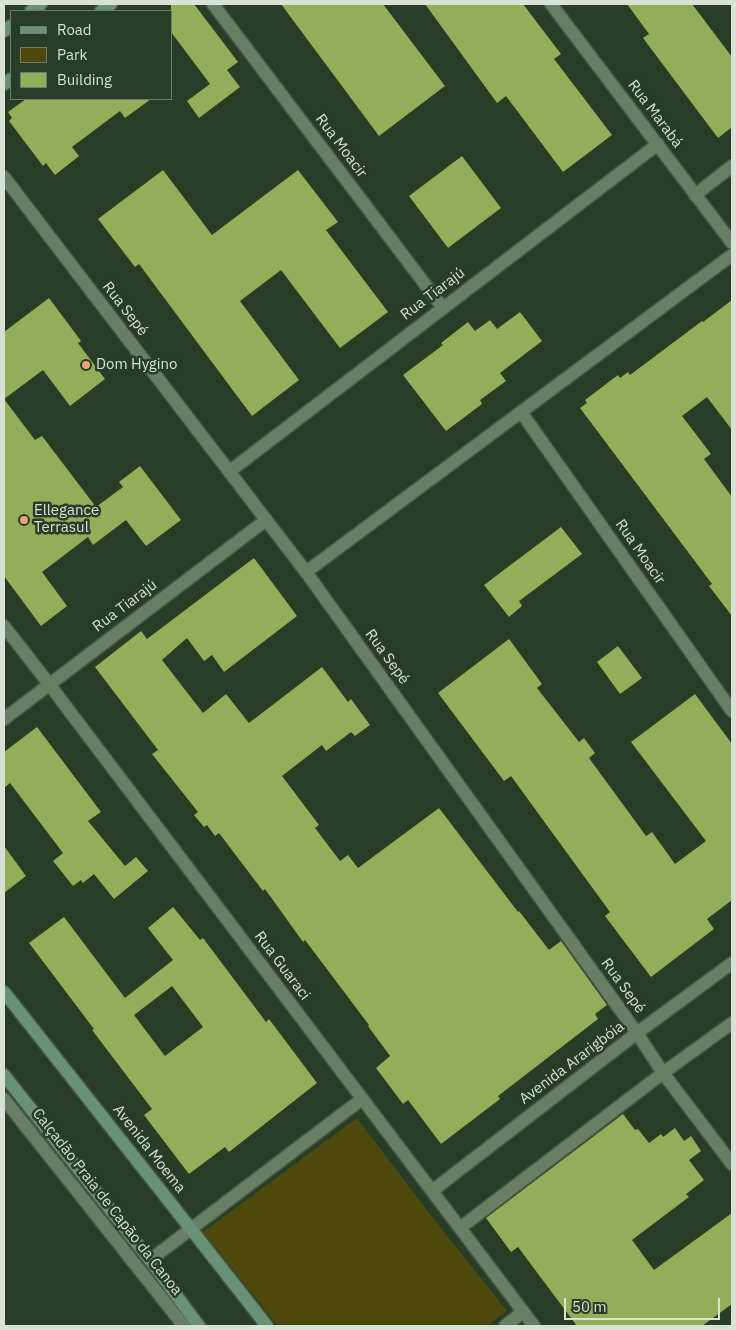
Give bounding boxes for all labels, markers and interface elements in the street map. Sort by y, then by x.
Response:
legend [10,10,172,100]
text: Road [57,20,92,39]
text: Park [57,45,87,64]
text: Building [57,70,112,89]
street label: Rua Marabá [624,77,686,151]
street label: Rua Moacir [311,111,371,181]
street label: Rua Tiarajú [397,264,469,324]
street label: Rua Sepé [98,278,152,340]
place label: Dom Hygino [96,356,177,374]
marker: Dom Hygino [80,359,92,371]
place label: Ellegance Terrasul [34,502,99,537]
marker: Ellegance Terrasul [18,514,30,526]
street label: Rua Moacir [611,516,669,588]
street label: Rua Tiarajú [89,576,161,636]
street label: Rua Sepé [361,626,413,688]
street label: Rua Guaraci [250,928,314,1004]
street label: Rua Sepé [597,955,649,1017]
street label: Avenida Ararigbóia [516,1018,628,1108]
street label: Avenida Moema [109,1101,189,1197]
street label: Calçadão Praia de Capão da Canoa [28,1105,186,1299]
scale bar [566,1288,722,1320]
text: 50 m [572,1297,607,1316]

